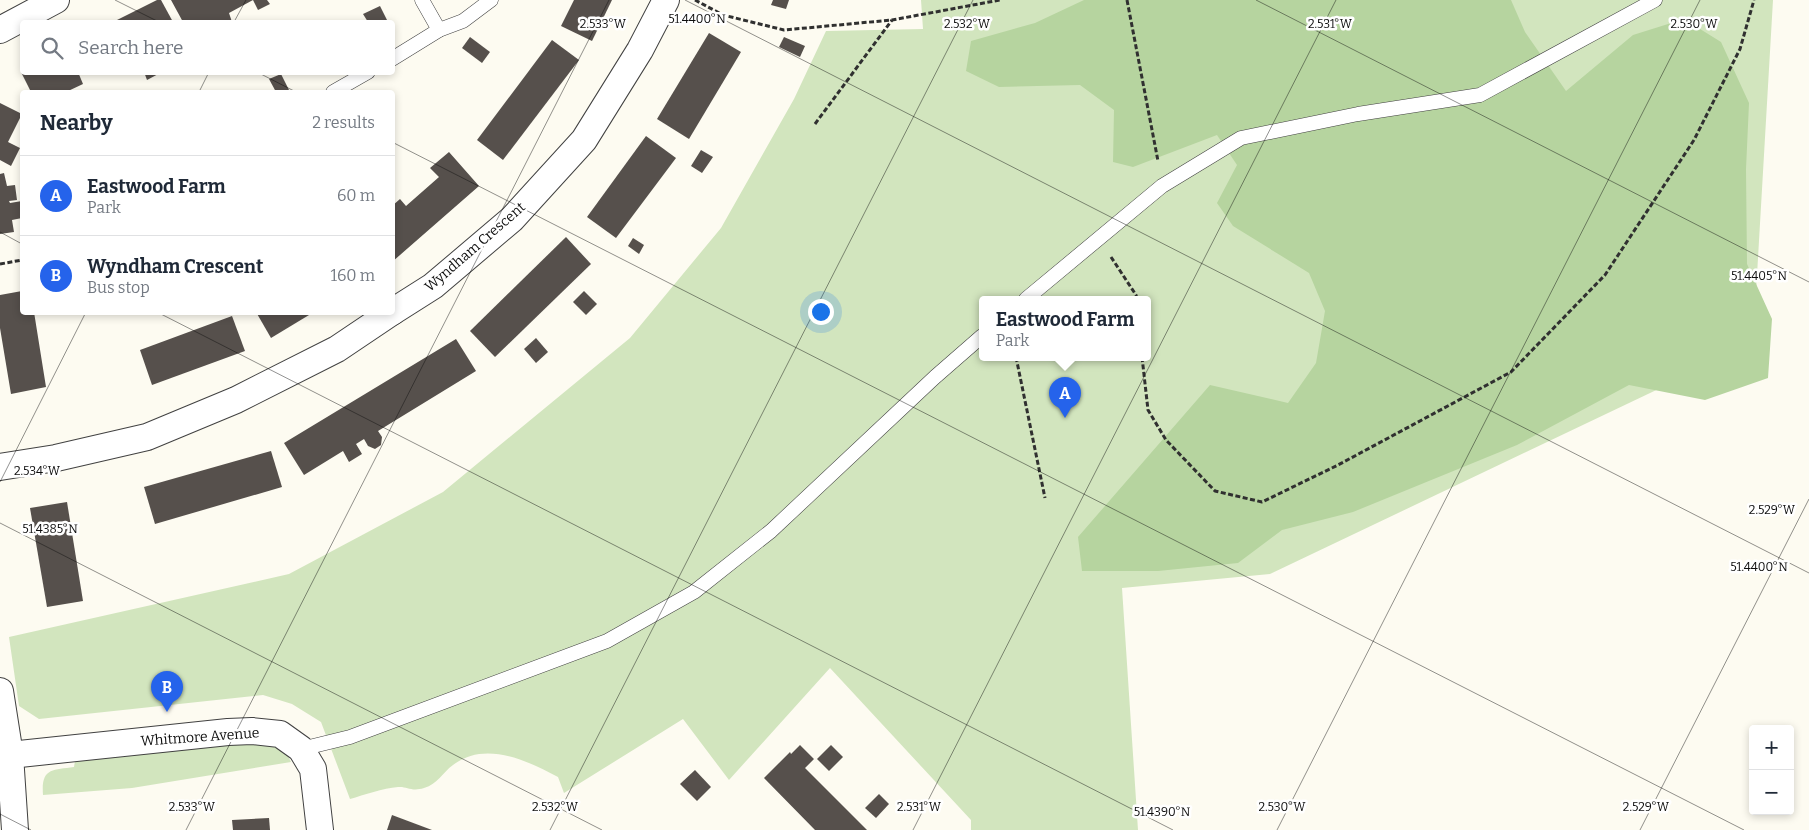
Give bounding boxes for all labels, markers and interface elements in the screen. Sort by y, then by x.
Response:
text: 51.4400°N [668,12,726,26]
text: 2.533°W [580,17,627,31]
text: 2.532°W [944,17,991,31]
text: 2.531°W [1308,17,1353,31]
text: 2.530°W [1670,17,1718,31]
search box [20,20,395,75]
icon: search [38,34,66,62]
text: Search here [78,36,183,59]
text: Nearby [40,110,113,136]
text: 2 results [312,113,375,132]
text: Eastwood Farm [87,175,226,198]
text: A [50,186,62,205]
text: 60 m [337,186,375,205]
text: Park [87,198,121,217]
street label: Wyndham Crescent [421,199,529,295]
text: Wyndham Crescent [87,255,264,278]
text: B [51,266,61,285]
text: 160 m [330,266,375,285]
text: 51.4405°N [1731,269,1788,283]
text: Bus stop [87,278,150,297]
popup [979,296,1151,361]
your location [808,299,834,325]
text: Eastwood Farm [996,308,1134,331]
text: Park [996,331,1029,350]
pin: A [1049,377,1081,418]
text: 2.534°W [14,464,61,478]
text: 2.529°W [1749,503,1796,517]
text: 51.4385°N [22,522,78,536]
text: 51.4400°N [1730,560,1788,574]
pin: B [151,671,183,712]
street label: Whitmore Avenue [140,724,260,750]
map controls [1749,725,1794,815]
button: + [1749,725,1794,770]
button: − [1749,770,1794,815]
text: 2.533°W [169,800,216,814]
text: 2.532°W [532,800,579,814]
text: 2.531°W [897,800,942,814]
text: 2.530°W [1258,800,1306,814]
text: 2.529°W [1623,800,1670,814]
text: 51.4390°N [1134,805,1191,819]

